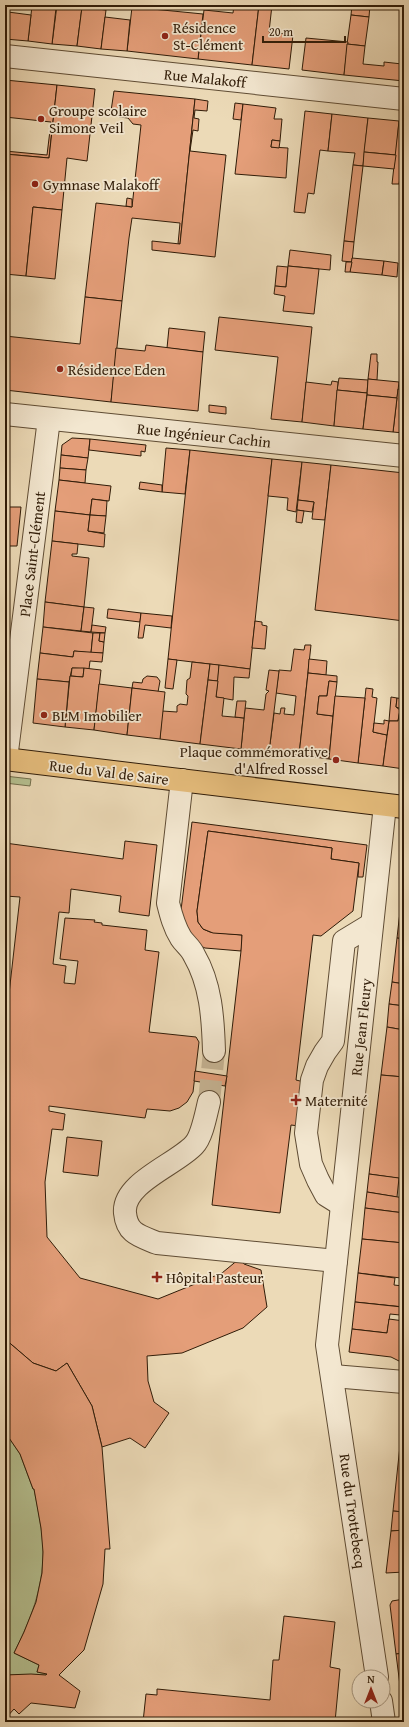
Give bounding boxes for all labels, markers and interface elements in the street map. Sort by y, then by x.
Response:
place label: Résidence St-Clément [173,17,244,55]
scale bar [263,18,345,44]
text: 20 m [269,23,293,40]
marker: Résidence St-Clément [160,31,170,41]
street label: Rue Malakoff [163,63,248,93]
place label: Groupe scolaire Simone Veil [49,100,147,138]
marker: Groupe scolaire Simone Veil [36,114,46,124]
place label: Gymnase Malakoff [43,174,160,195]
marker: Gymnase Malakoff [30,179,40,189]
place label: Résidence Eden [68,359,166,380]
marker: Résidence Eden [55,364,65,374]
street label: Rue Ingénieur Cachin [136,418,273,453]
street label: Place Saint-Clément [14,489,50,618]
place label: BLM Imobilier [52,705,142,726]
marker: BLM Imobilier [39,710,49,720]
place label: Plaque commémorative d'Alfred Rossel [180,741,328,779]
street label: Rue du Val de Saire [48,754,170,790]
marker: Plaque commémorative d'Alfred Rossel [331,755,341,765]
street label: Rue Jean Fleury [345,977,377,1077]
place label: Maternité [305,1090,368,1111]
marker: Maternité [290,1094,302,1106]
place label: Hôpital Pasteur [166,1267,264,1288]
marker: Hôpital Pasteur [151,1271,163,1283]
street label: Rue du Trottebecq [335,1452,371,1570]
north arrow [351,1669,391,1709]
text: N [367,1671,375,1687]

